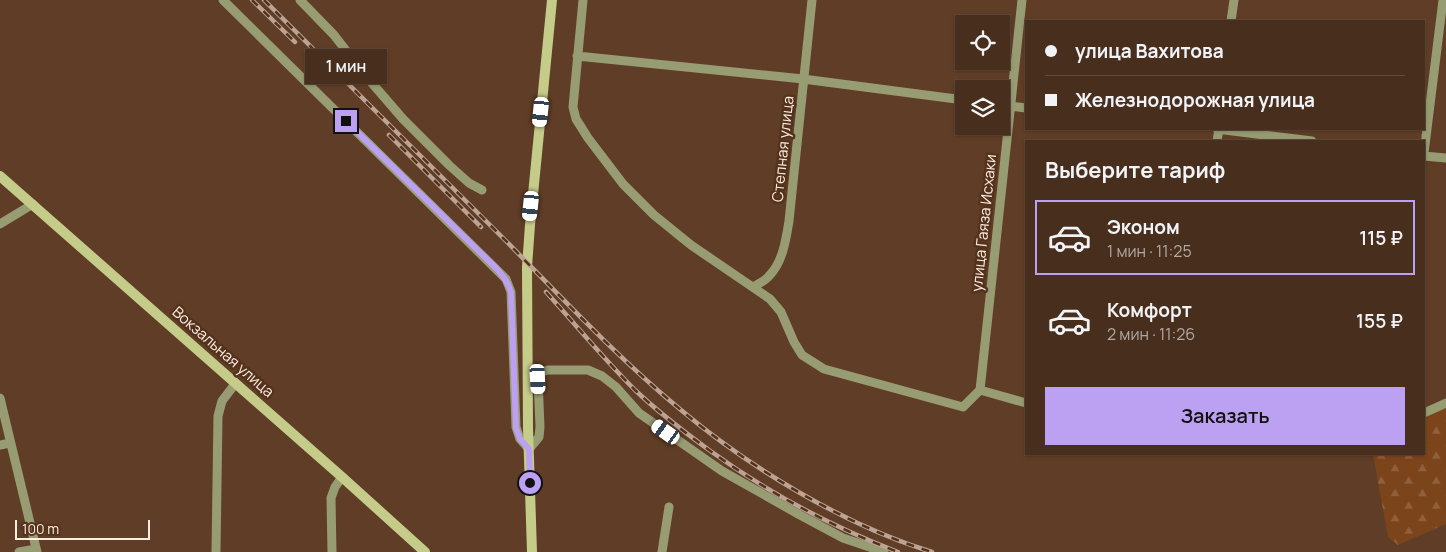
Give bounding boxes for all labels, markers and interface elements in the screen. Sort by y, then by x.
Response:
map controls [955,15,1010,135]
button: locate [955,15,1010,70]
text: улица Вахитова [1075,38,1224,64]
callout: 1 мин [305,48,387,84]
text: 1 мин [326,55,366,77]
button: layers [955,80,1010,135]
text: Железнодорожная улица [1075,87,1315,113]
street label: Степная улица [766,95,799,203]
car [531,96,550,128]
route end [335,110,357,132]
street label: улица Гаяза Исхаки [966,153,1001,293]
text: Выберите тариф [1045,155,1225,185]
car [521,190,540,222]
text: Эконом [1107,214,1180,240]
icon: car [1047,215,1092,260]
text: 115 ₽ [1359,225,1403,251]
text: 1 мин · 11:25 [1107,240,1192,262]
text: Комфорт [1107,297,1192,323]
icon: car [1047,298,1092,343]
street label: Вокзальная улица [168,301,279,402]
text: 155 ₽ [1356,308,1403,334]
text: 2 мин · 11:26 [1107,323,1195,345]
car [529,364,546,394]
button: Заказать [1045,387,1405,445]
car [649,417,682,447]
route start [519,472,541,494]
scale bar [15,517,150,540]
text: 100 m [22,519,59,538]

